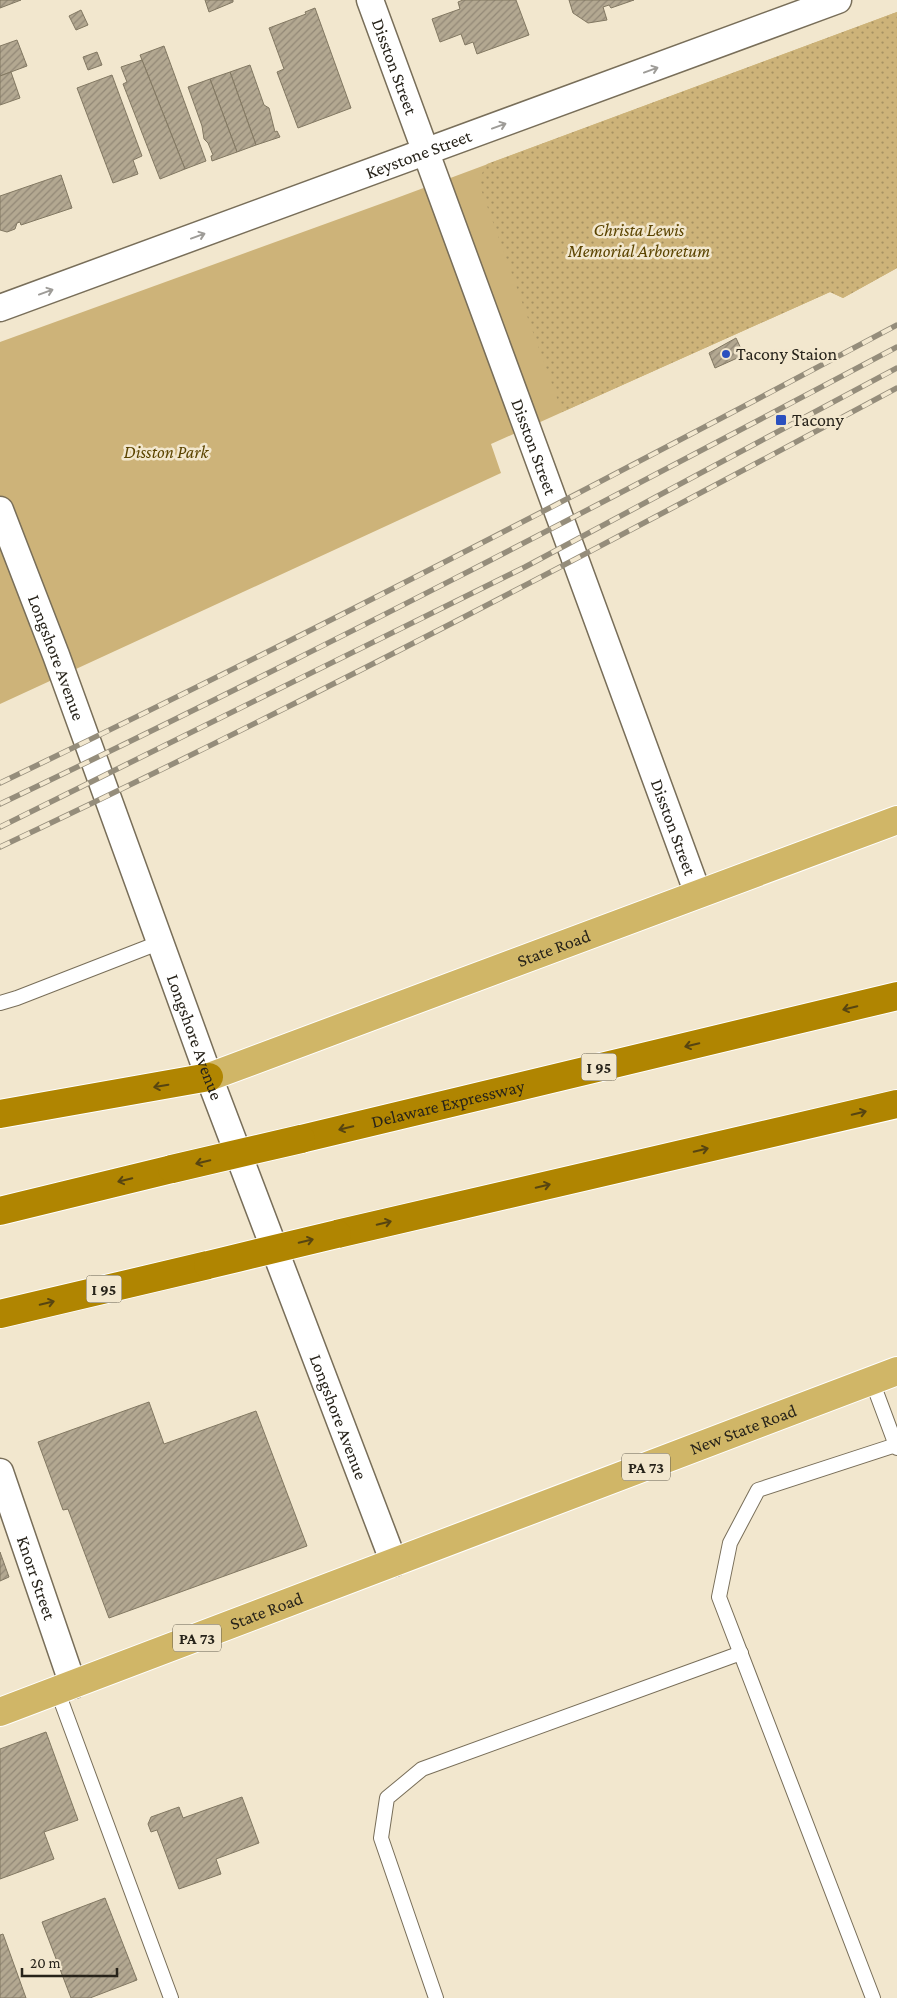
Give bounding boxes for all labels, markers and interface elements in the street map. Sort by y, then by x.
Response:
street label: Disston Street [368,16,422,118]
one-way arrow [643,65,659,74]
one-way arrow [491,121,506,130]
street label: Keystone Street [363,125,475,183]
park label: Christa Lewis Memorial Arboretum [567,220,710,261]
one-way arrow [190,231,206,240]
one-way arrow [38,287,53,296]
place label: Tacony Staion [736,344,837,364]
marker: Tacony Staion [720,348,732,360]
street label: Disston Street [507,396,561,499]
place label: Tacony [792,410,844,430]
marker: Tacony [774,413,788,427]
park label: Disston Park [124,442,209,462]
street label: Longshore Avenue [24,592,89,723]
street label: Disston Street [647,776,701,879]
street label: State Road [514,925,593,971]
street label: Longshore Avenue [163,972,227,1103]
one-way arrow [842,1004,858,1013]
one-way arrow [684,1041,700,1050]
road number: I 95 [582,1054,616,1080]
street label: Delaware Expressway [369,1076,527,1132]
one-way arrow [153,1081,169,1091]
one-way arrow [851,1108,867,1117]
one-way arrow [339,1124,355,1133]
one-way arrow [693,1145,709,1154]
one-way arrow [195,1158,211,1167]
one-way arrow [118,1176,134,1185]
one-way arrow [534,1181,550,1190]
one-way arrow [376,1218,392,1227]
one-way arrow [298,1236,314,1245]
road number: I 95 [86,1276,122,1302]
one-way arrow [39,1298,55,1307]
street label: Longshore Avenue [306,1352,371,1482]
street label: New State Road [687,1400,800,1459]
road number: PA 73 [622,1454,670,1480]
street label: Knorr Street [13,1533,60,1623]
street label: State Road [227,1588,306,1634]
road number: PA 73 [173,1625,221,1652]
scale bar [22,1946,118,1978]
text: 20 m [30,1955,61,1971]

